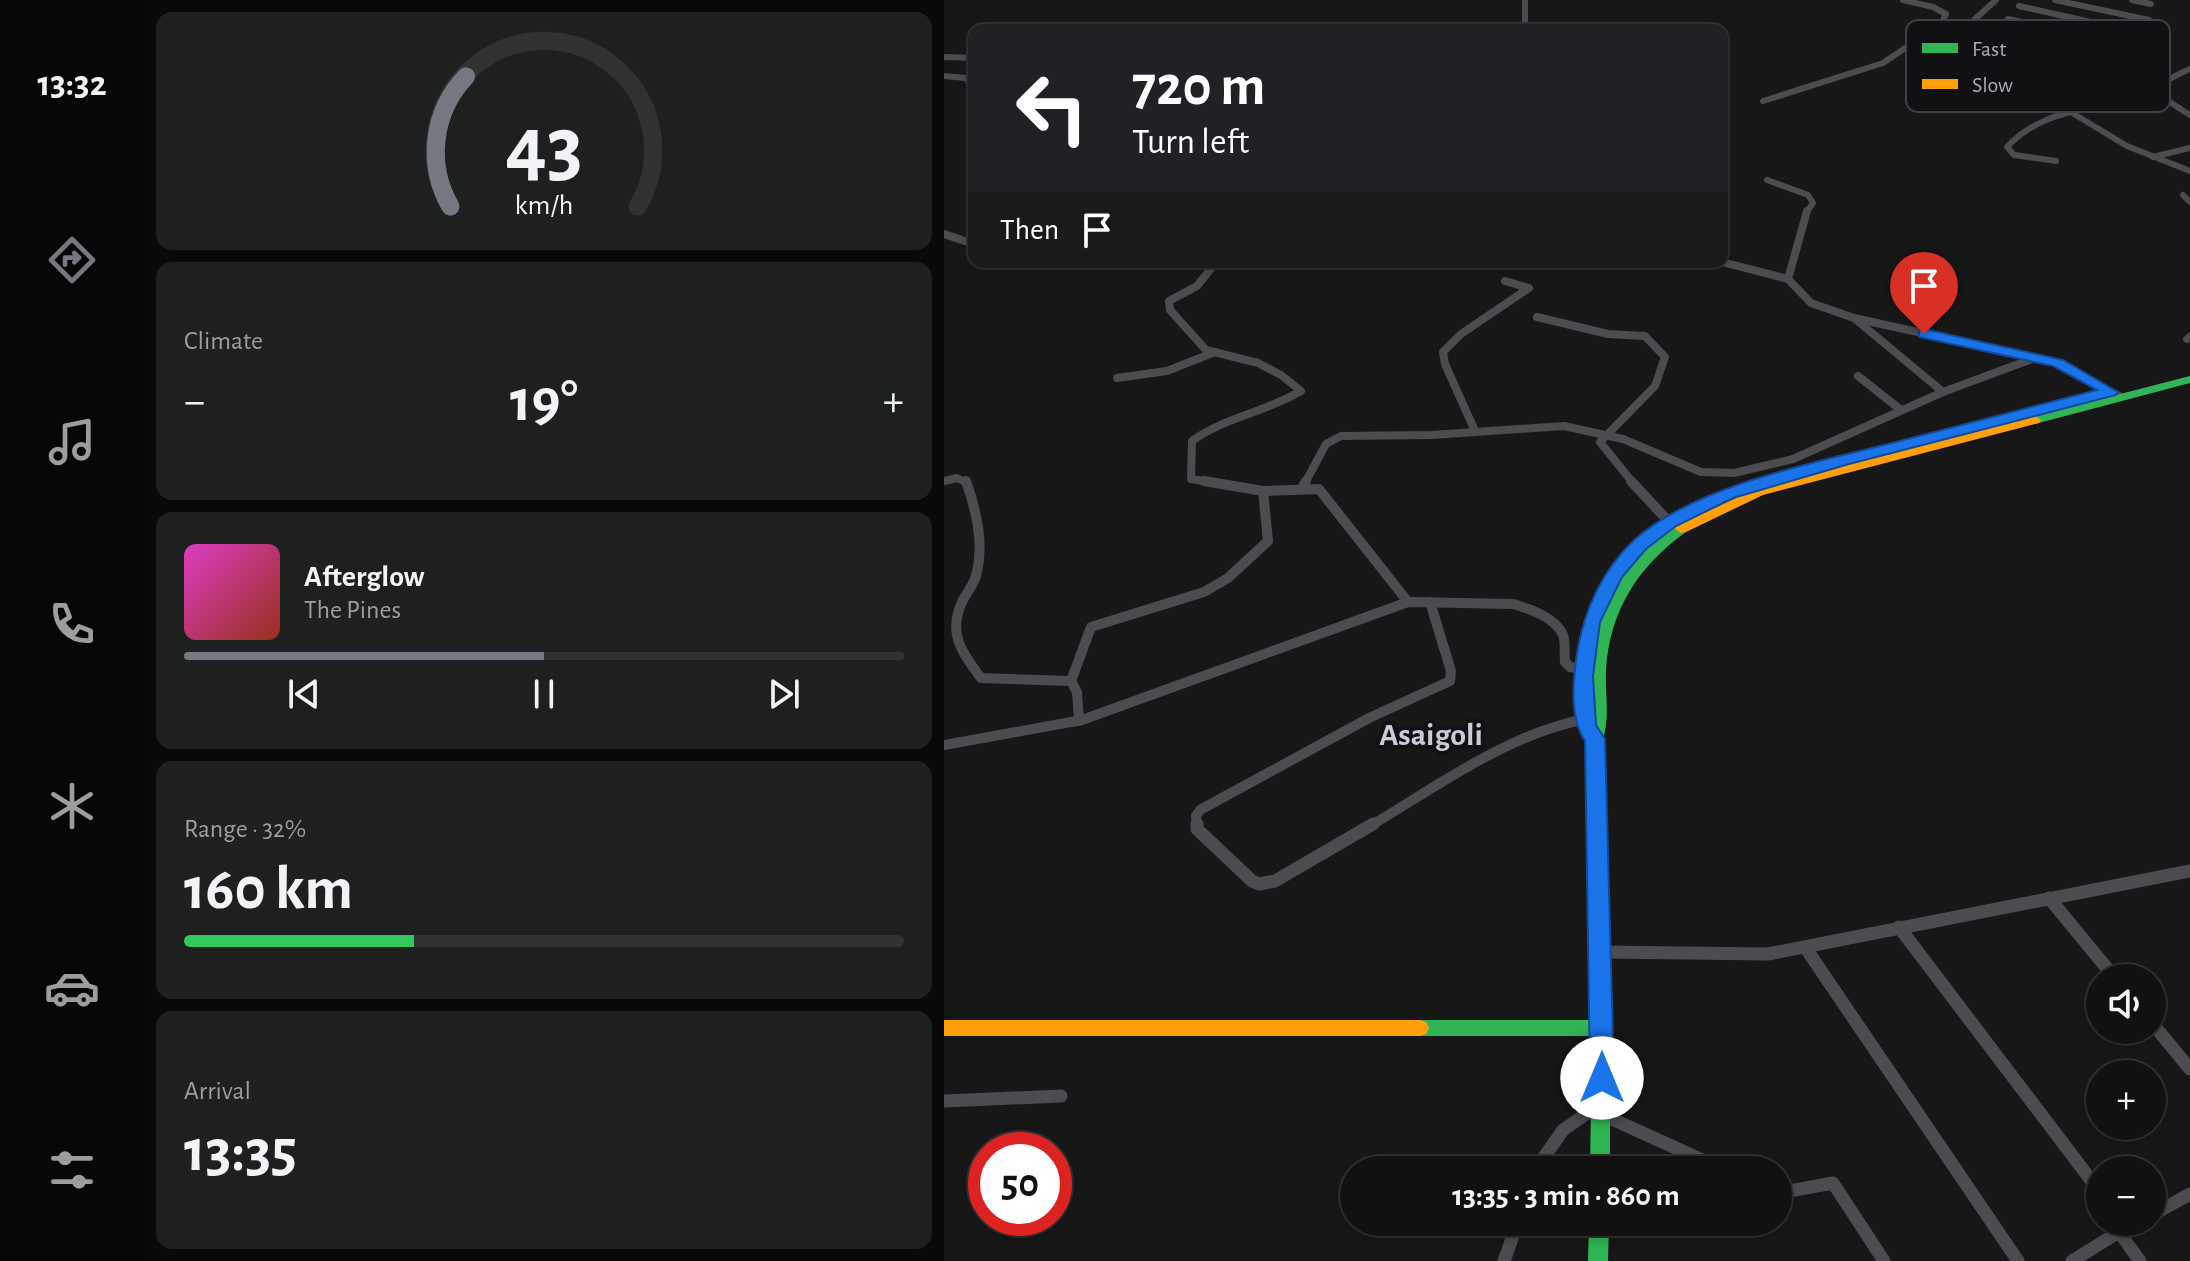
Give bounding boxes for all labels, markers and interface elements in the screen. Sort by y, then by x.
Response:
legend [1906,20,2170,112]
text: Fast [1972,38,2006,60]
icon: left [1000,56,1104,160]
text: 720 m [1132,59,1265,115]
text: 13:32 [37,66,107,102]
text: Slow [1972,74,2013,96]
text: 43 [505,105,583,189]
text: Turn left [1132,124,1249,160]
text: km/h [515,191,573,220]
icon: arrive [1075,208,1119,252]
text: Then [1000,215,1059,245]
icon: directions [44,232,100,288]
pin [1890,252,1958,334]
icon: arrive [1902,264,1946,308]
text: Climate [184,328,263,354]
text: 19° [510,372,578,432]
text: − [184,380,205,424]
text: + [883,380,904,424]
icon: music [44,414,100,470]
text: Afterglow [304,562,425,592]
icon: phone [44,596,100,652]
text: The Pines [304,597,401,623]
icon: previous [282,672,326,716]
icon: pause [522,672,566,716]
icon: next [762,672,806,716]
district label: Asaigoli [1379,719,1483,751]
icon: climate [44,778,100,834]
text: Range · 32% [184,816,306,842]
text: 160 km [184,860,353,920]
icon: car [44,960,100,1016]
map controls [2086,964,2166,1236]
button: sound [2086,964,2166,1044]
position arrow [1560,1036,1644,1120]
button: + [2086,1060,2166,1140]
text: Arrival [184,1078,251,1104]
text: 13:35 [184,1122,297,1182]
speed limit sign: 50 [968,1132,1072,1236]
icon: filters [44,1142,100,1198]
button: − [2086,1156,2166,1236]
text: 13:35 · 3 min · 860 m [1452,1181,1680,1211]

